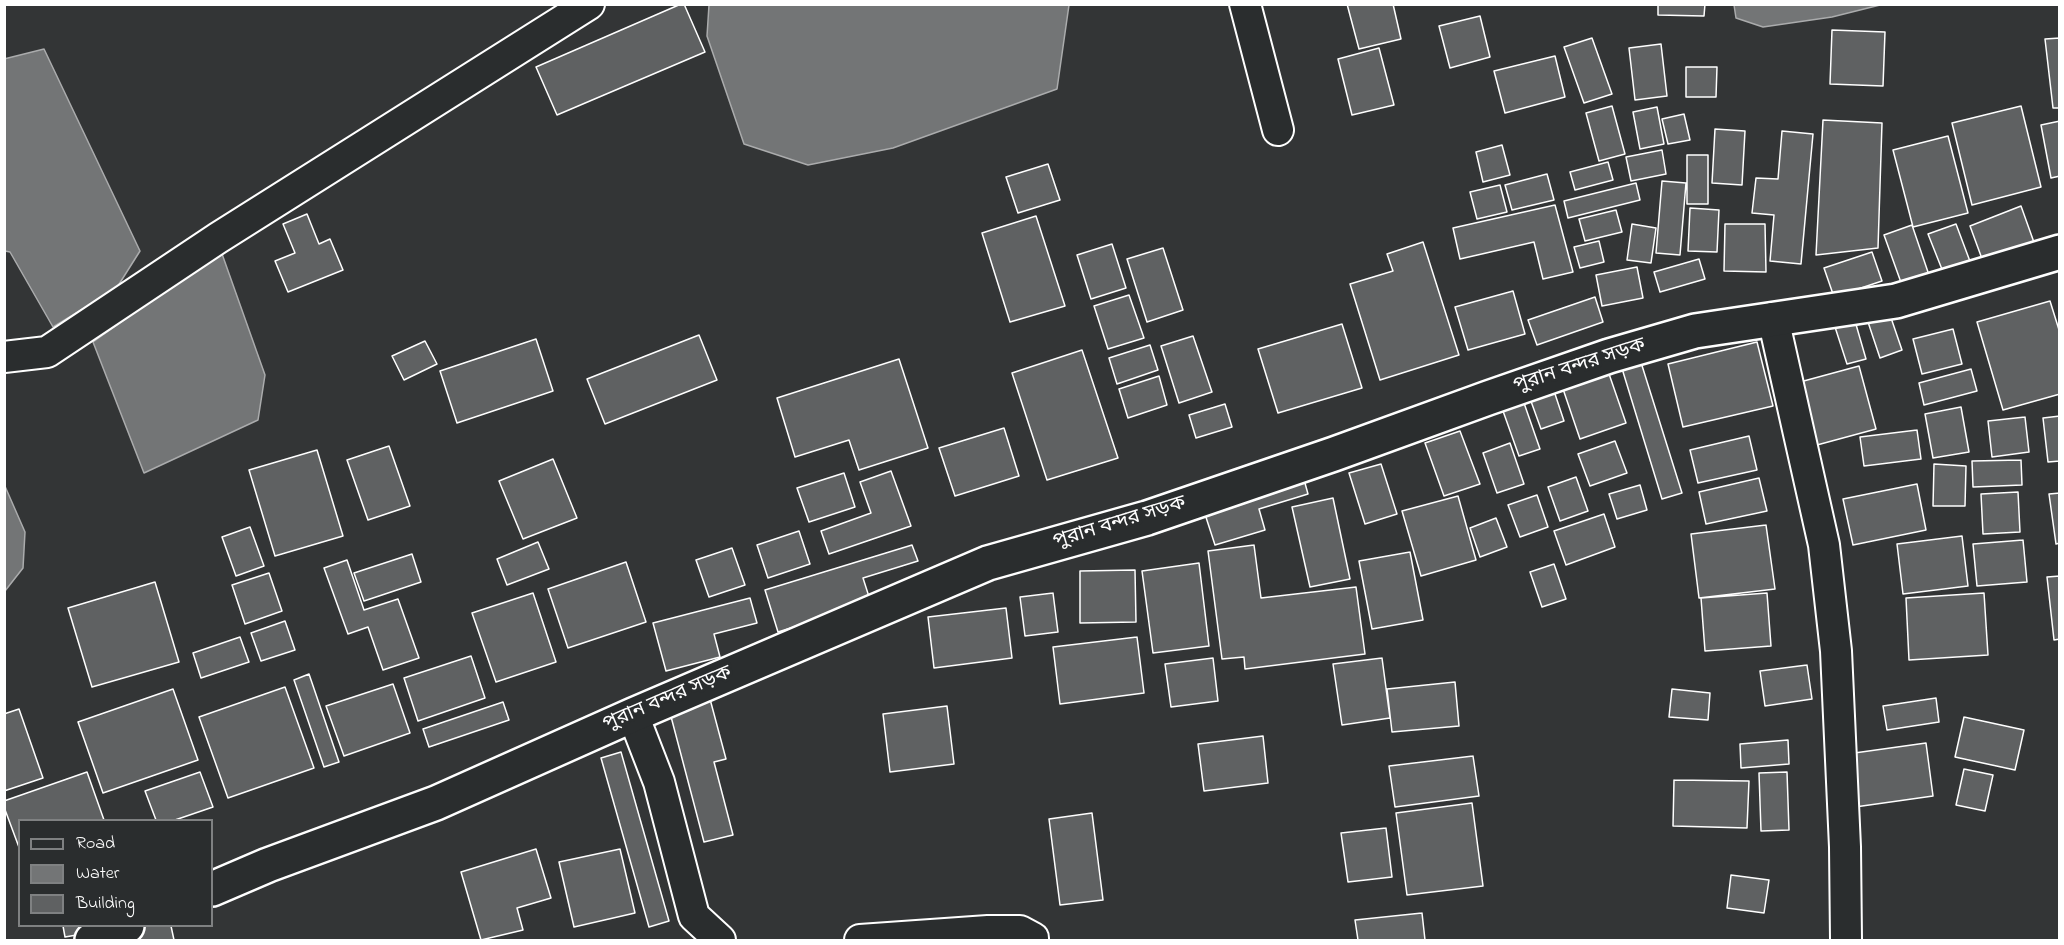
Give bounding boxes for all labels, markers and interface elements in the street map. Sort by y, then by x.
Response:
street label: পুরান বন্দর সড়ক [1511,334,1649,400]
street label: পুরান বন্দর সড়ক [1051,492,1189,556]
street label: পুরান বন্দর সড়ক [600,662,736,738]
legend [18,819,213,927]
text: Road [76,831,115,857]
text: Water [76,861,119,887]
text: Building [76,891,135,917]

